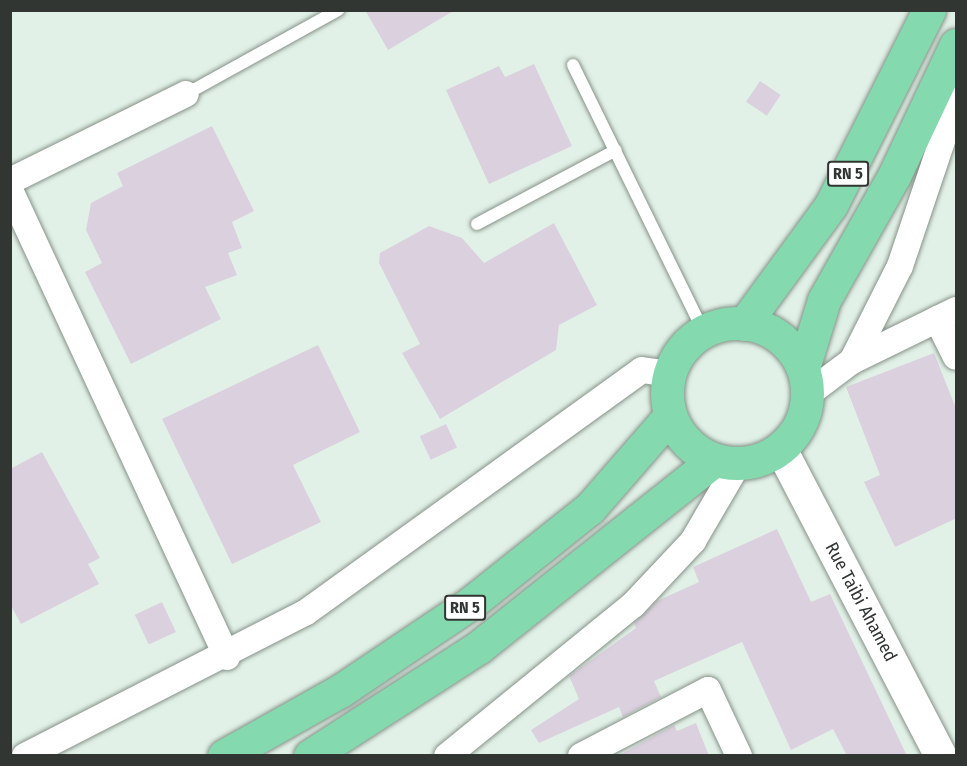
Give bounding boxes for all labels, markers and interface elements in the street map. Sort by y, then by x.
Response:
road number: RN 5 [827,161,869,187]
street label: Rue Taibi Ahamed [821,539,901,665]
road number: RN 5 [444,595,486,621]

